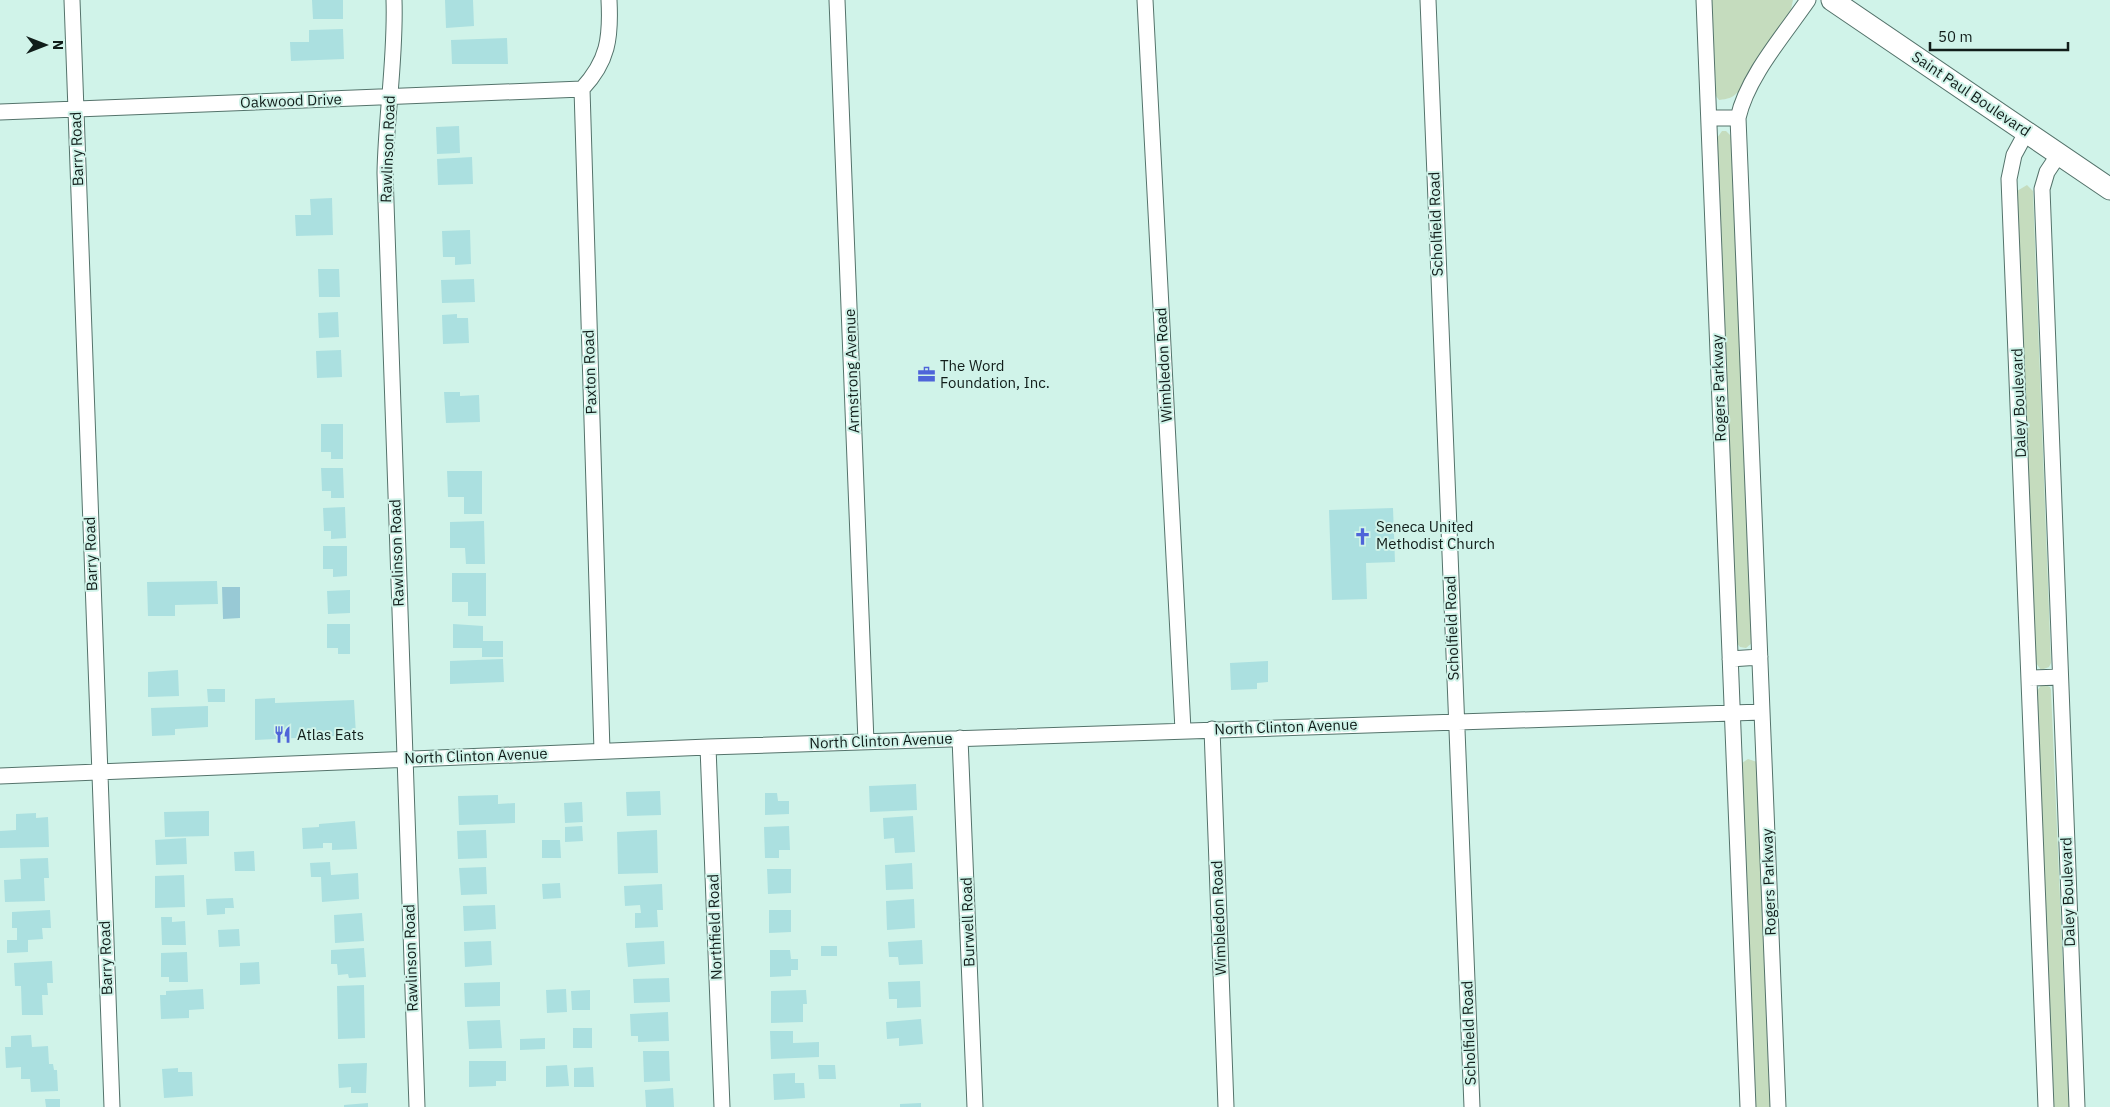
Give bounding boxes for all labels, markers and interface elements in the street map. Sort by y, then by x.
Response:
north arrow [20,20,70,70]
scale bar [1930,20,2068,52]
text: 50 m [1938,27,1973,46]
text: N [49,40,67,50]
street label: Saint Paul Boulevard [1908,47,2034,140]
street label: Oakwood Drive [240,89,342,112]
street label: Rawlinson Road [376,95,399,203]
street label: Barry Road [66,111,87,187]
street label: Scholfield Road [1424,171,1447,277]
street label: Wimbledon Road [1151,307,1176,423]
street label: Armstrong Avenue [840,308,863,434]
street label: Paxton Road [579,329,600,415]
street label: Rogers Parkway [1707,334,1730,442]
street label: Daley Boulevard [2007,348,2030,458]
place label: The Word Foundation, Inc. [940,356,1050,392]
office icon: The Word Foundation, Inc. [916,365,936,385]
street label: Rawlinson Road [385,499,408,607]
street label: Barry Road [80,516,101,592]
place label: Seneca United Methodist Church [1376,517,1495,553]
church icon: Seneca United Methodist Church [1352,526,1372,546]
street label: Scholfield Road [1440,575,1463,681]
street label: North Clinton Avenue [1214,715,1358,738]
restaurant icon: Atlas Eats [273,725,293,745]
place label: Atlas Eats [297,725,364,744]
street label: North Clinton Avenue [809,729,953,752]
street label: North Clinton Avenue [404,744,548,767]
street label: Rogers Parkway [1757,828,1780,936]
street label: Daley Boulevard [2056,837,2079,947]
street label: Wimbledon Road [1207,860,1230,976]
street label: Northfield Road [703,874,726,980]
street label: Burwell Road [956,877,979,967]
street label: Rawlinson Road [399,904,422,1012]
street label: Barry Road [95,920,116,996]
street label: Scholfield Road [1457,980,1480,1086]

